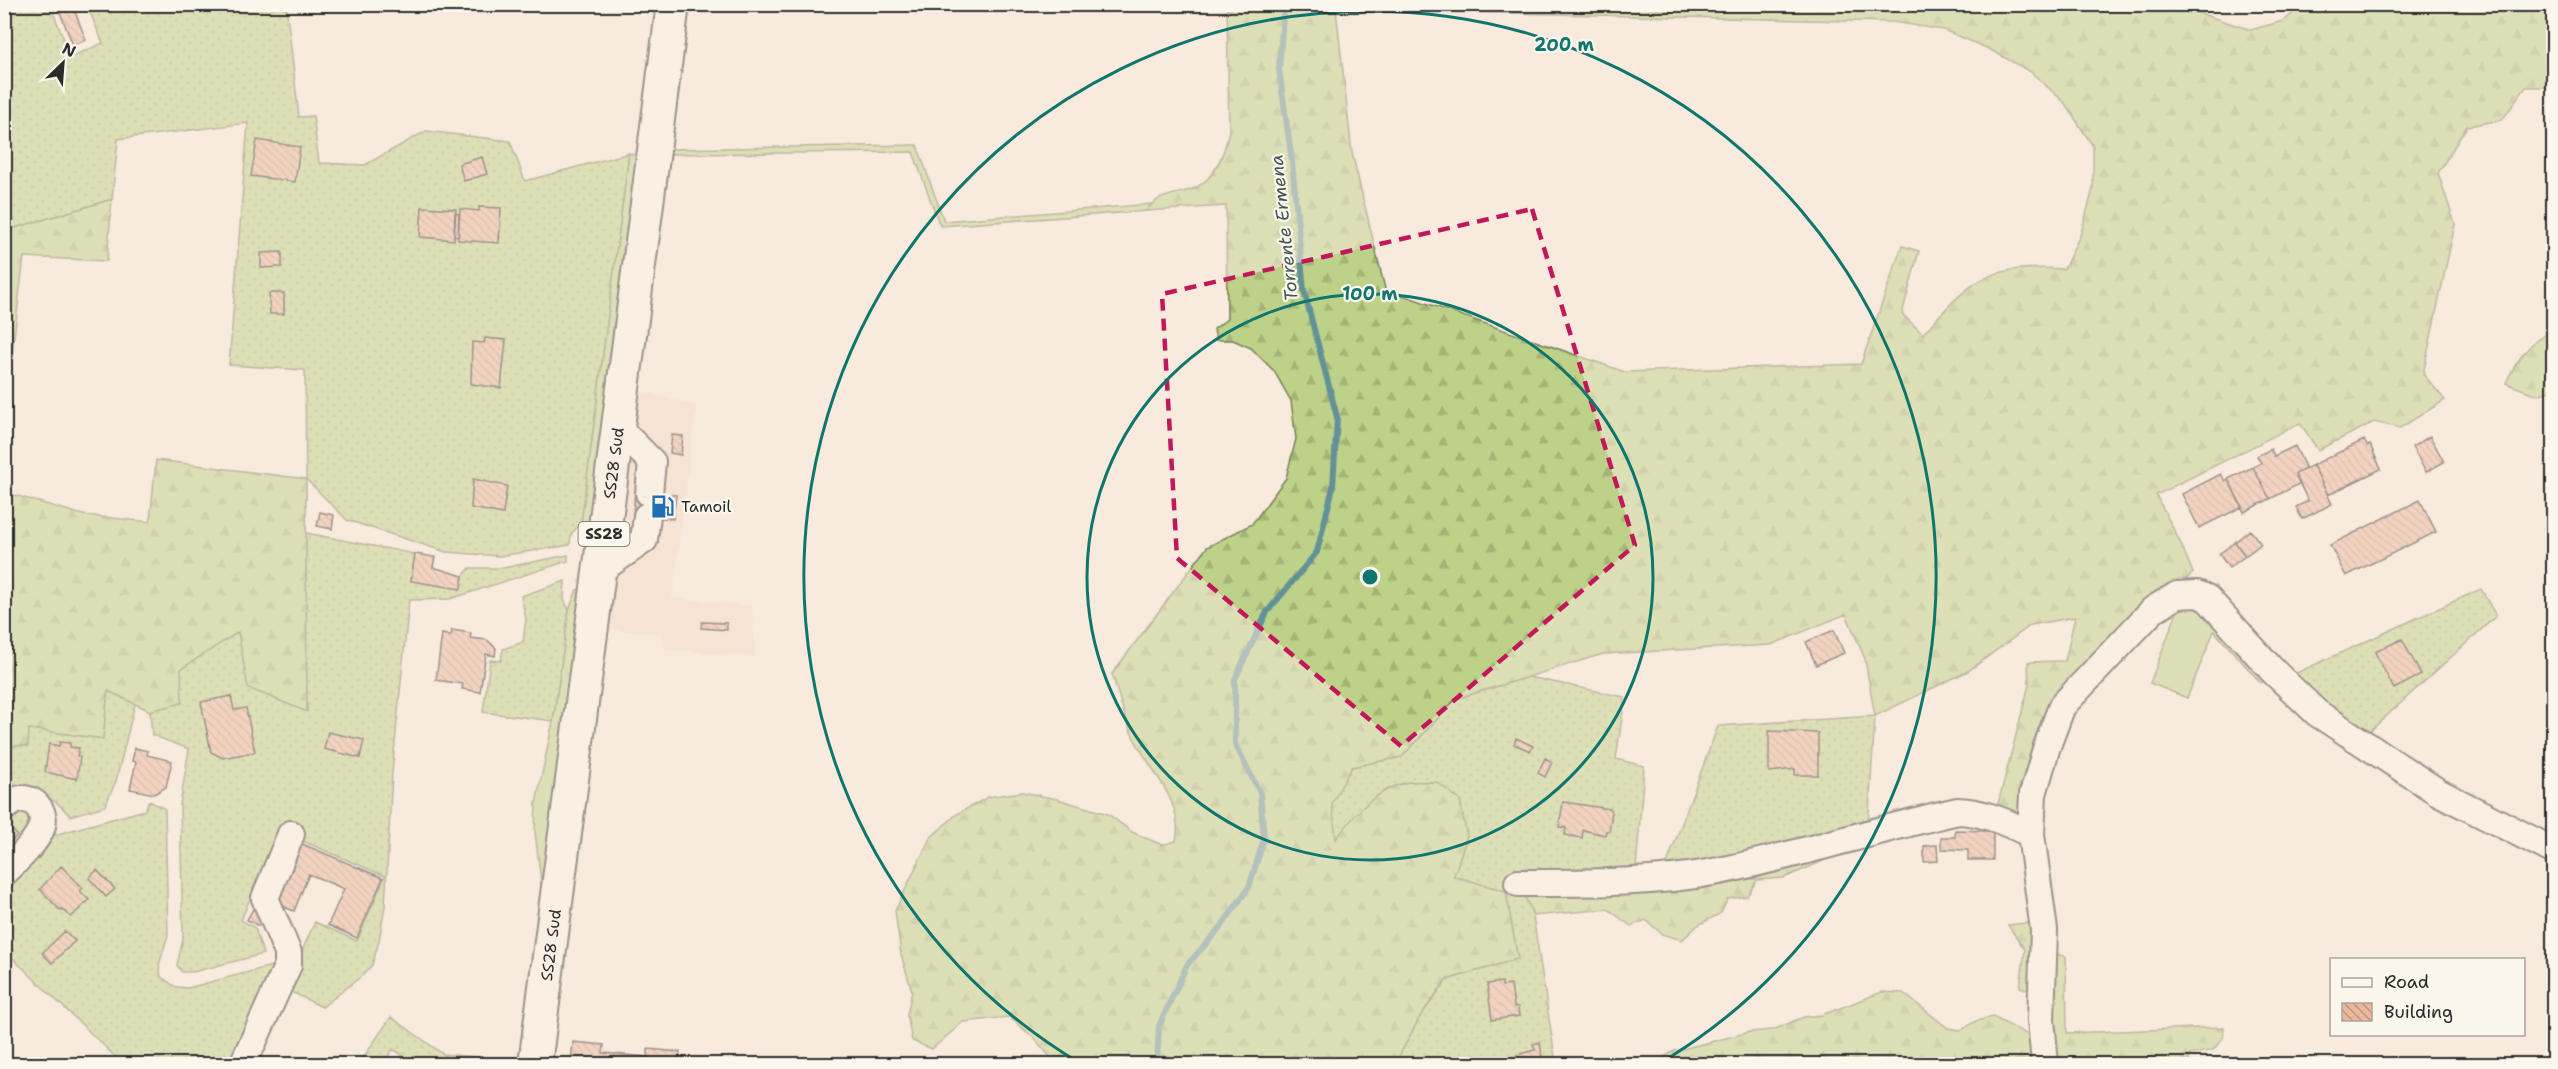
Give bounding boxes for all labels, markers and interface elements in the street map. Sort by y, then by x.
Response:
north arrow [33,33,93,93]
text: 200 m [1534,33,1595,57]
text: N [59,38,79,62]
water label: Torrente Ermena [1264,154,1304,302]
text: 100 m [1342,282,1398,306]
street label: SS28 Sud [598,426,628,500]
fuel station icon: Tamoil [650,493,676,519]
place label: Tamoil [681,496,732,517]
road number: SS28 [578,522,630,546]
centre of rings [1360,567,1380,587]
street label: SS28 Sud [535,908,566,982]
legend [2330,958,2525,1036]
text: Road [2384,970,2429,994]
text: Building [2384,1000,2453,1024]

